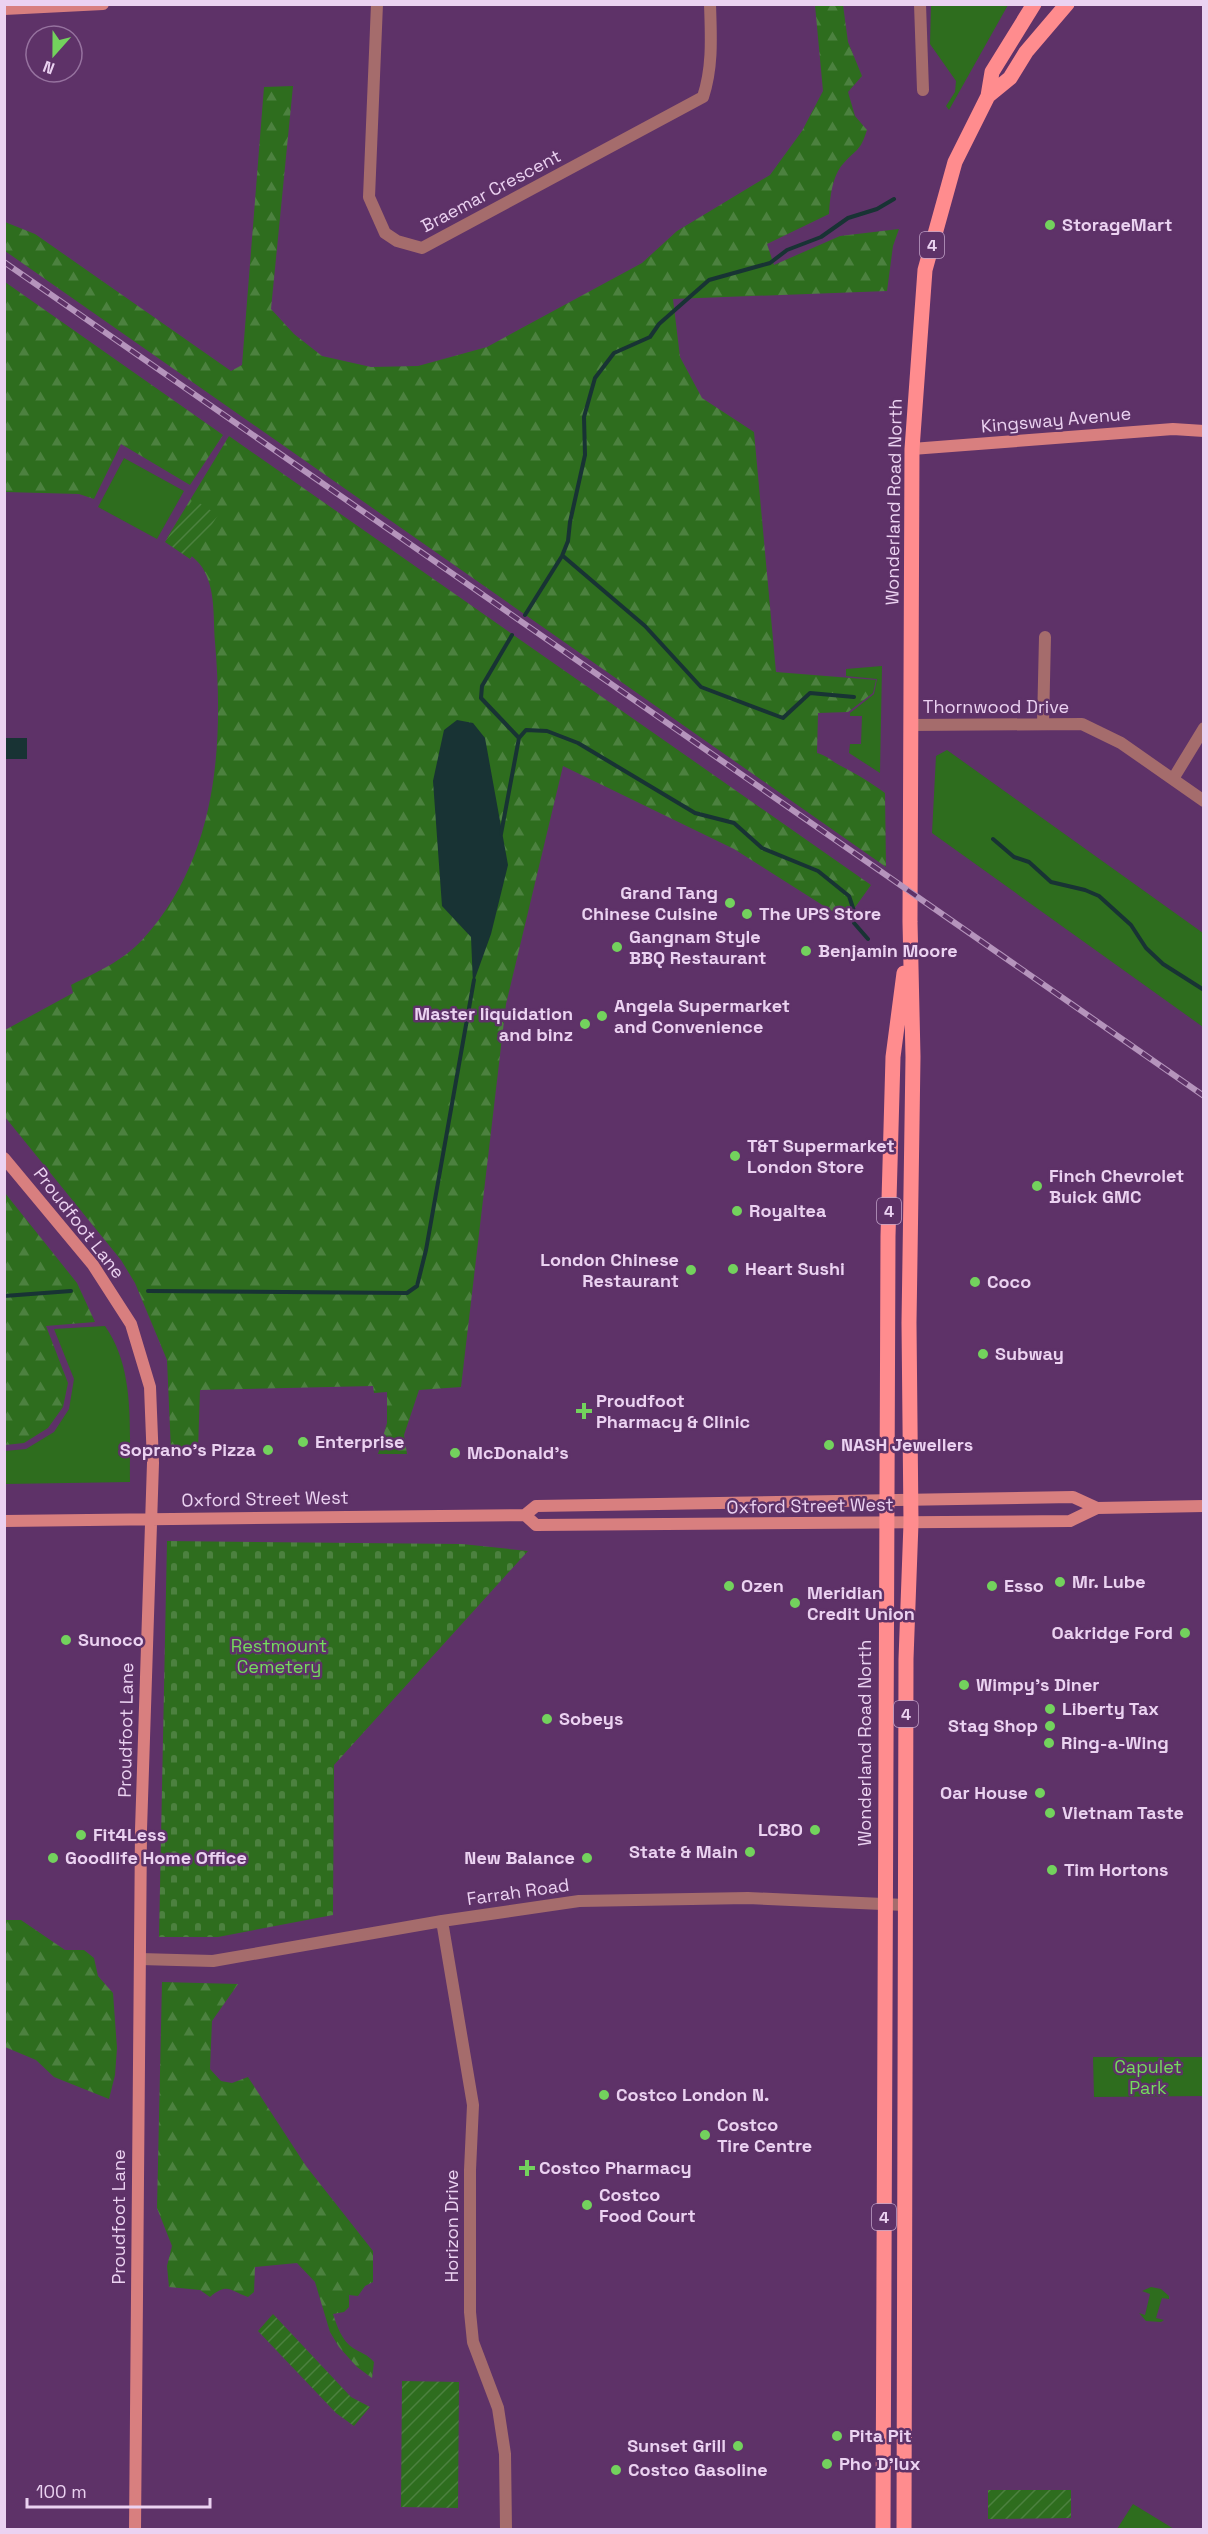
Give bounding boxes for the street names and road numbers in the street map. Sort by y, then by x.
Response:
street label: Braemar Crescent [417,144,565,237]
road number: 4 [920,232,944,258]
street label: Wonderland Road North [880,398,907,606]
street label: Kingsway Avenue [980,401,1132,438]
street label: Thornwood Drive [923,695,1069,718]
street label: Proudfoot Lane [29,1162,130,1283]
road number: 4 [877,1198,901,1224]
street label: Oxford Street West [181,1486,349,1511]
street label: Oxford Street West [726,1493,894,1518]
street label: Wonderland Road North [853,1640,876,1846]
street label: Proudfoot Lane [113,1662,138,1798]
road number: 4 [894,1701,918,1727]
street label: Farrah Road [465,1873,571,1910]
street label: Proudfoot Lane [107,2149,130,2285]
street label: Horizon Drive [440,2169,463,2283]
road number: 4 [872,2204,896,2230]

